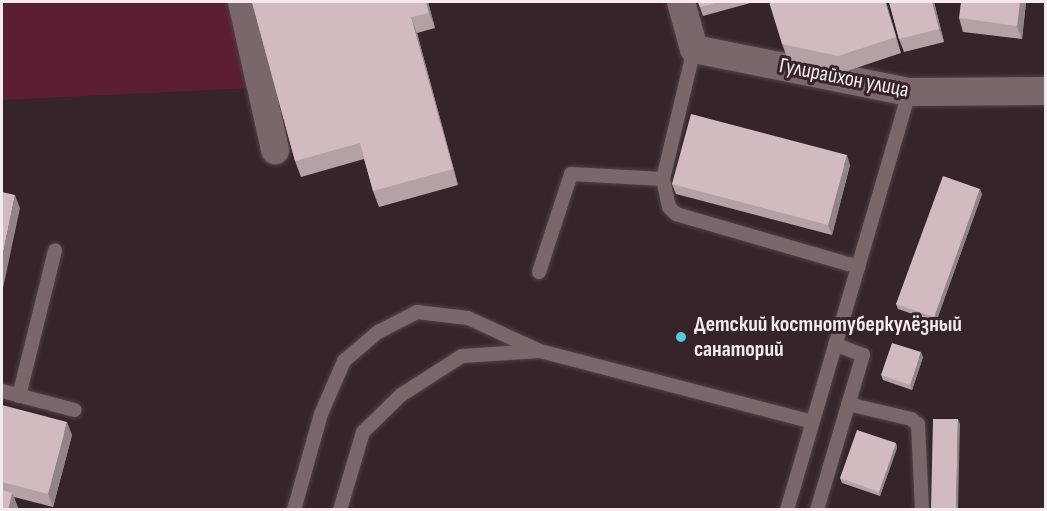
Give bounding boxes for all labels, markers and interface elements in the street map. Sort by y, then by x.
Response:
street label: Гулирайхон улица [777,53,911,103]
place label: Детский костнотуберкулёзный санаторий [694,311,962,362]
marker: Детский костнотуберкулёзный санаторий [672,328,690,346]

